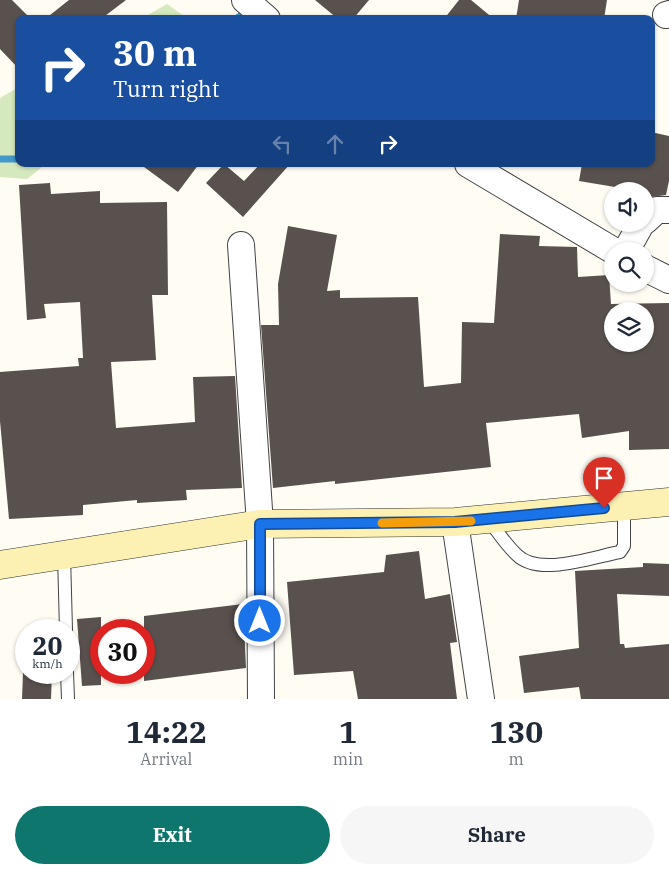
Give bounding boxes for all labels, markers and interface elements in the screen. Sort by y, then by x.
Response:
text: 30 m [113,30,197,76]
icon: right [30,35,95,100]
text: Turn right [113,74,220,103]
icon: left [268,130,296,158]
icon: ahead [321,130,349,158]
icon: right [374,130,402,158]
map controls [604,182,654,352]
button: sound [604,182,654,232]
button: search [604,242,654,292]
button: layers [604,302,654,352]
pin [583,457,625,508]
icon: arrive [590,464,618,492]
position arrow [233,594,285,646]
speed limit sign: 30 [90,619,155,684]
text: 20 [32,629,63,662]
text: km/h [32,656,63,671]
text: 14:22 [126,712,207,751]
text: 1 [339,712,357,751]
text: 130 [489,712,543,751]
text: Arrival [140,749,192,769]
text: min [333,749,363,769]
text: m [509,749,524,769]
button: Exit [15,806,330,864]
button: Share [340,806,654,864]

